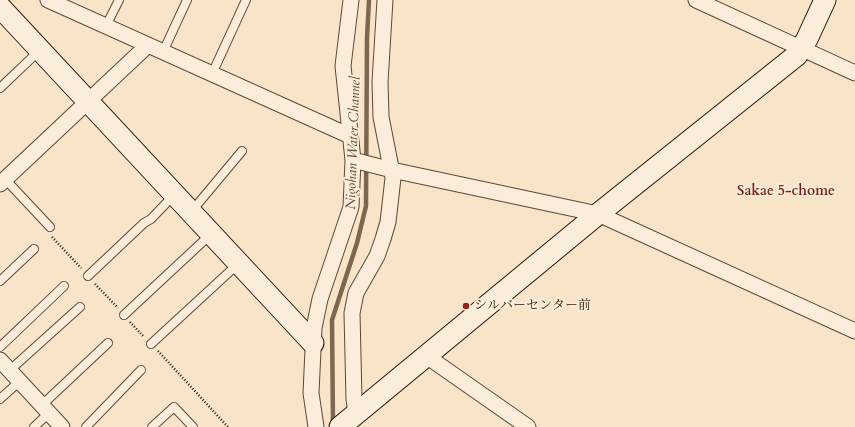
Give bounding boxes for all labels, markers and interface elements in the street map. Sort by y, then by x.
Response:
water label: Nigohan Water Channel [343,76,365,210]
district label: Sakae 5-chome [737,184,835,200]
place label: シルバーセンター前 [474,298,591,314]
marker: シルバーセンター前 [461,301,471,311]

